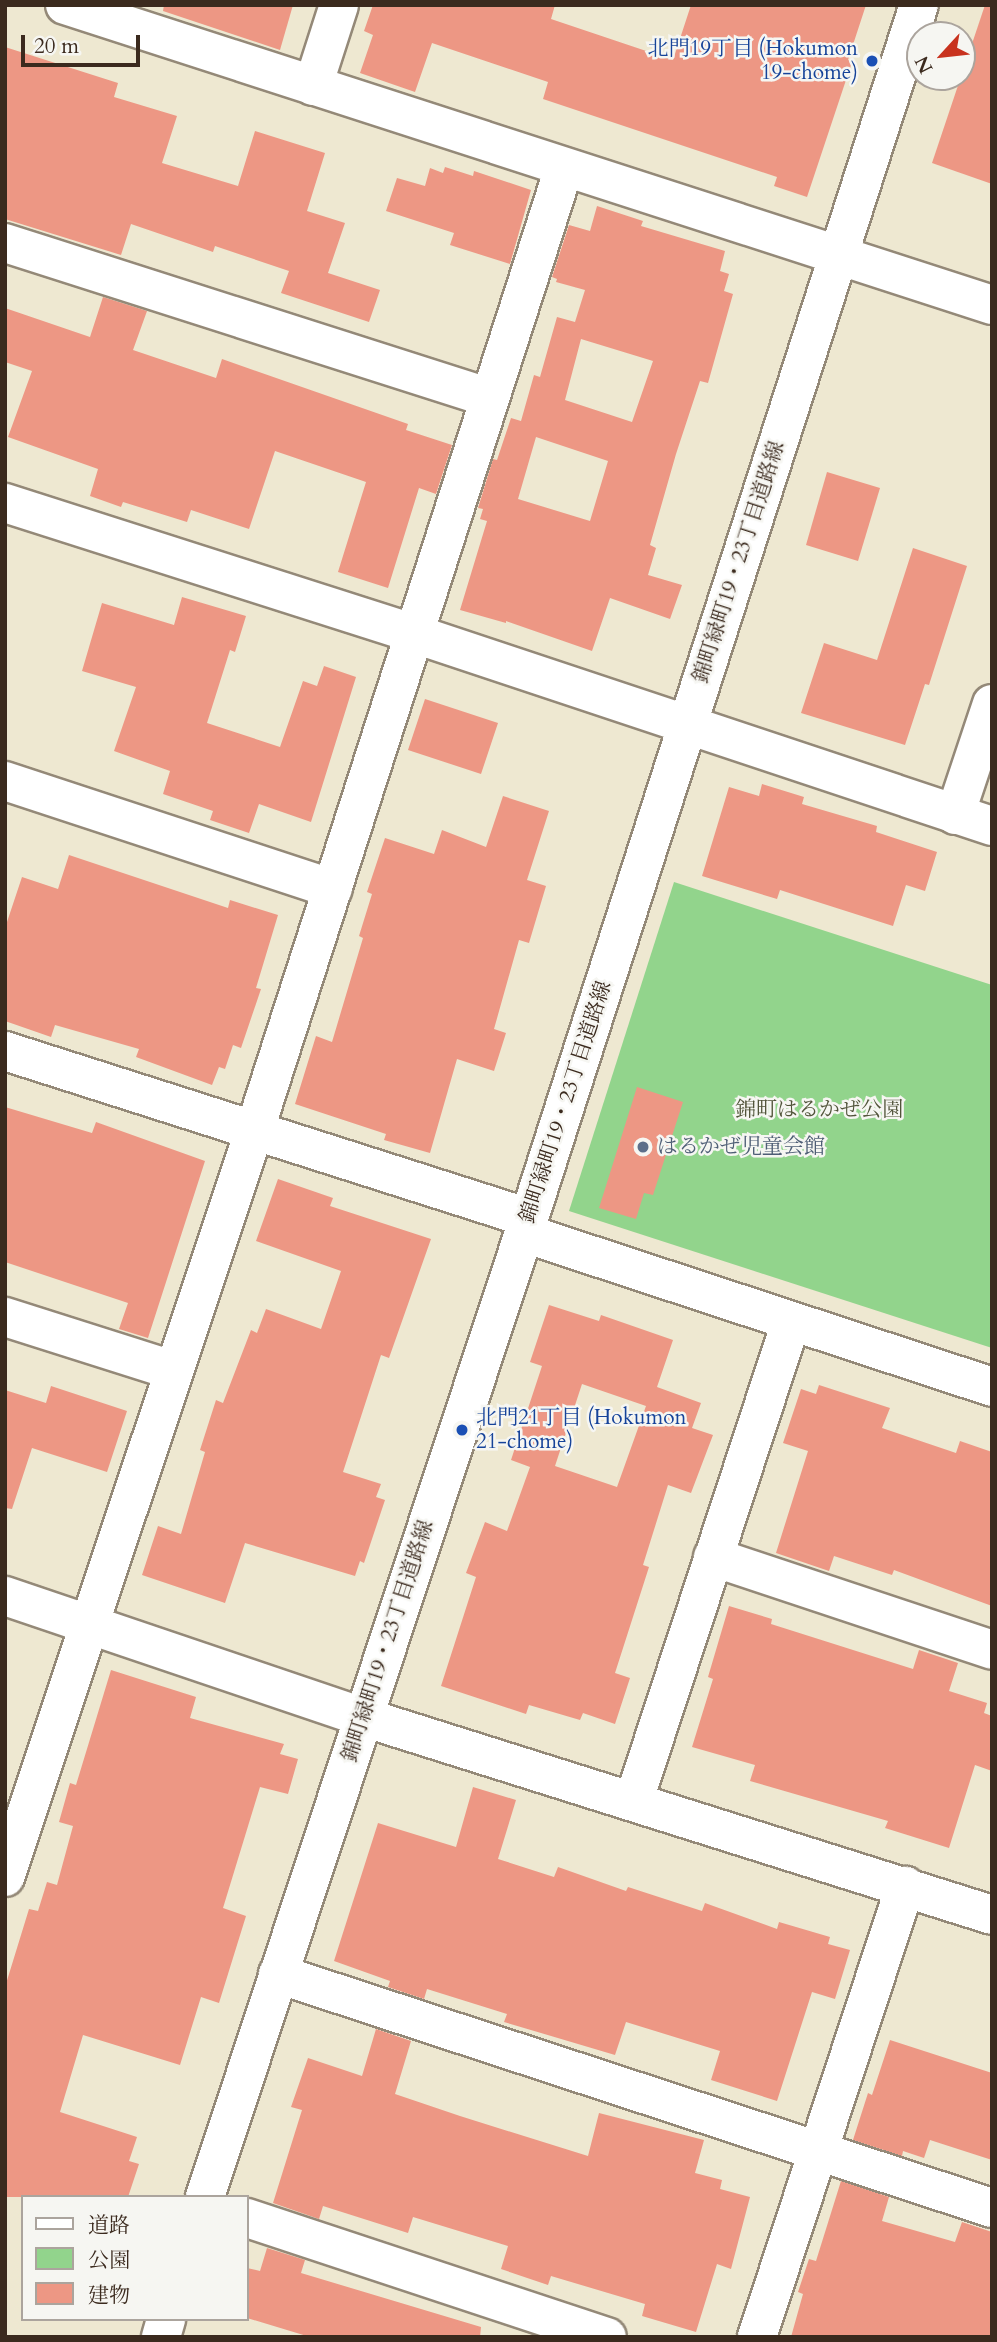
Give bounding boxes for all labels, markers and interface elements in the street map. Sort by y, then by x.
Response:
scale bar [24,21,144,65]
north arrow [906,21,976,91]
text: 20 m [34,32,79,61]
place label: 北門19丁目 (Hokumon 19-chome) [647,36,858,86]
text: N [909,51,939,78]
marker: 北門19丁目 (Hokumon 19-chome) [864,53,880,69]
street label: 錦町緑町19・23丁目道路線 [688,438,790,686]
street label: 錦町緑町19・23丁目道路線 [515,978,617,1226]
park label: 錦町はるかぜ公園 [735,1097,903,1123]
place label: はるかぜ児童会館 [657,1134,825,1160]
marker: はるかぜ児童会館 [635,1139,651,1155]
place label: 北門21丁目 (Hokumon 21-chome) [476,1405,687,1455]
marker: 北門21丁目 (Hokumon 21-chome) [454,1422,470,1438]
street label: 錦町緑町19・23丁目道路線 [337,1517,439,1765]
legend [21,2195,248,2321]
text: 道路 [88,2211,130,2240]
text: 公園 [88,2246,130,2275]
text: 建物 [88,2281,130,2310]

